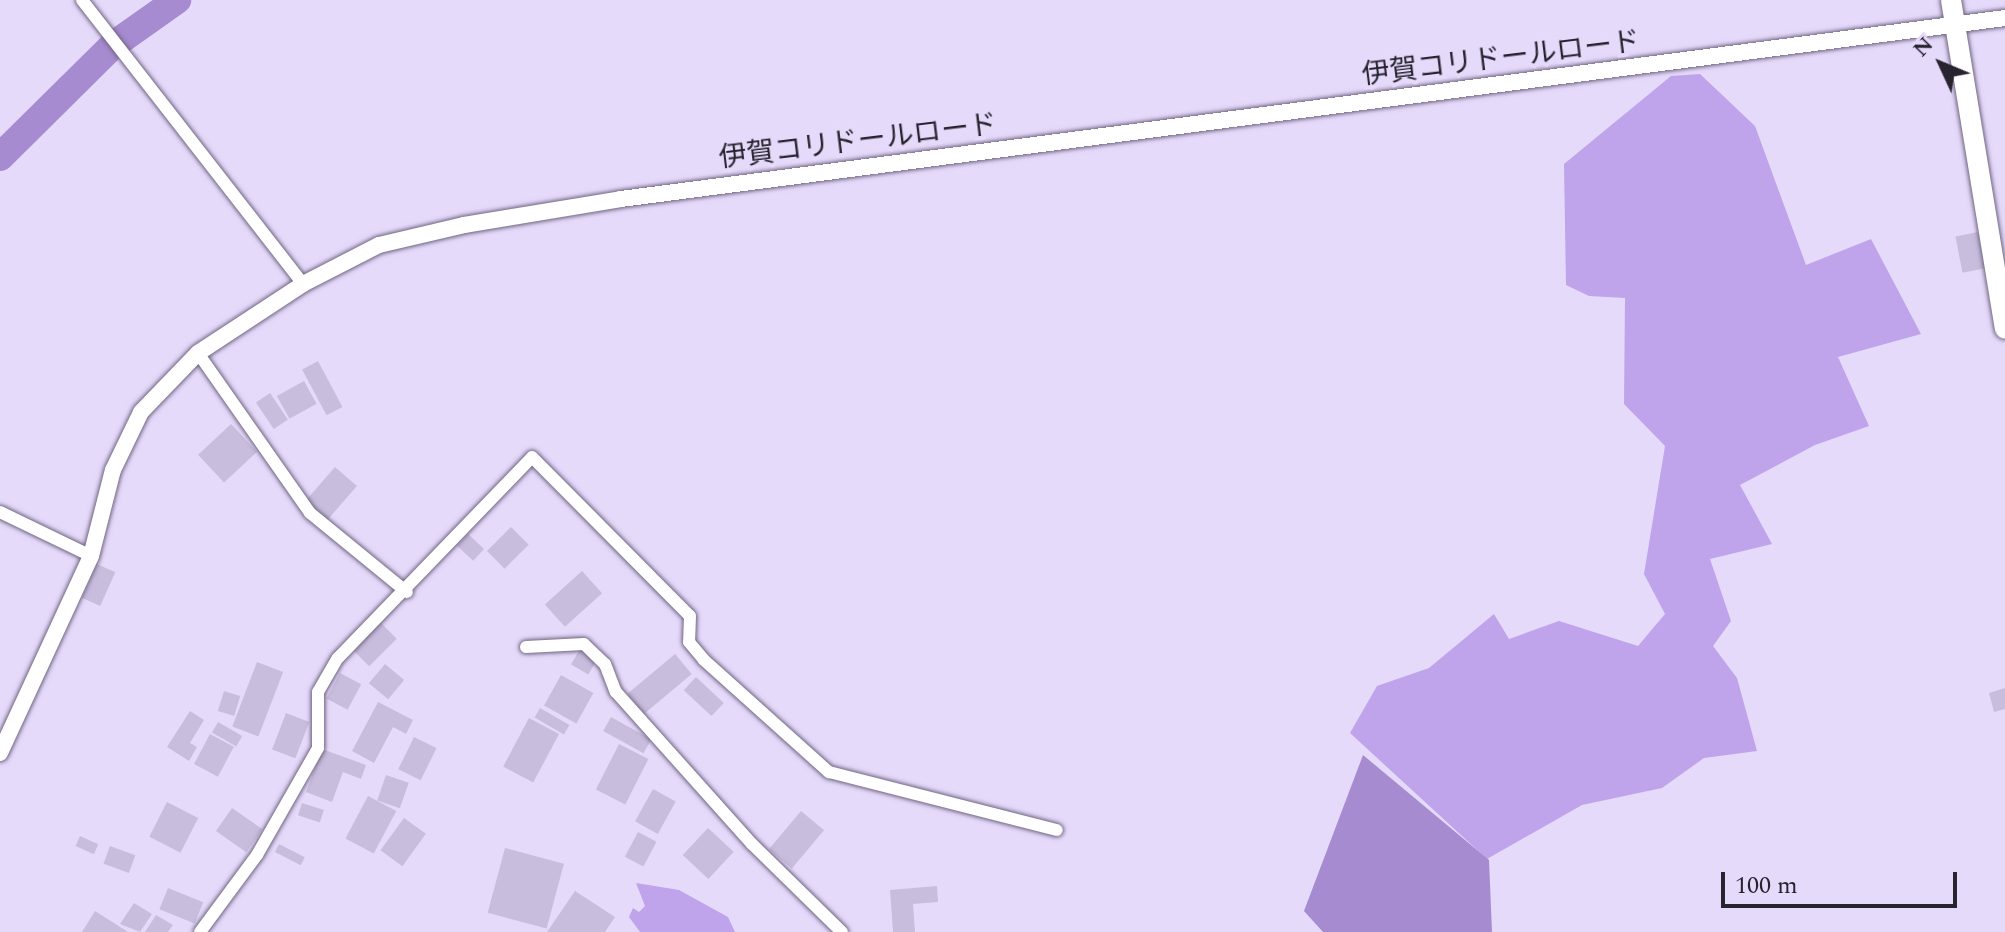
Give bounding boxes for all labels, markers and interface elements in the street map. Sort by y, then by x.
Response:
north arrow [1901,24,1981,104]
street label: 伊賀コリドールロード [1360,25,1642,93]
text: N [1905,29,1941,65]
street label: 伊賀コリドールロード [717,108,999,176]
scale bar [1725,856,1961,906]
text: 100 m [1735,868,1798,904]

